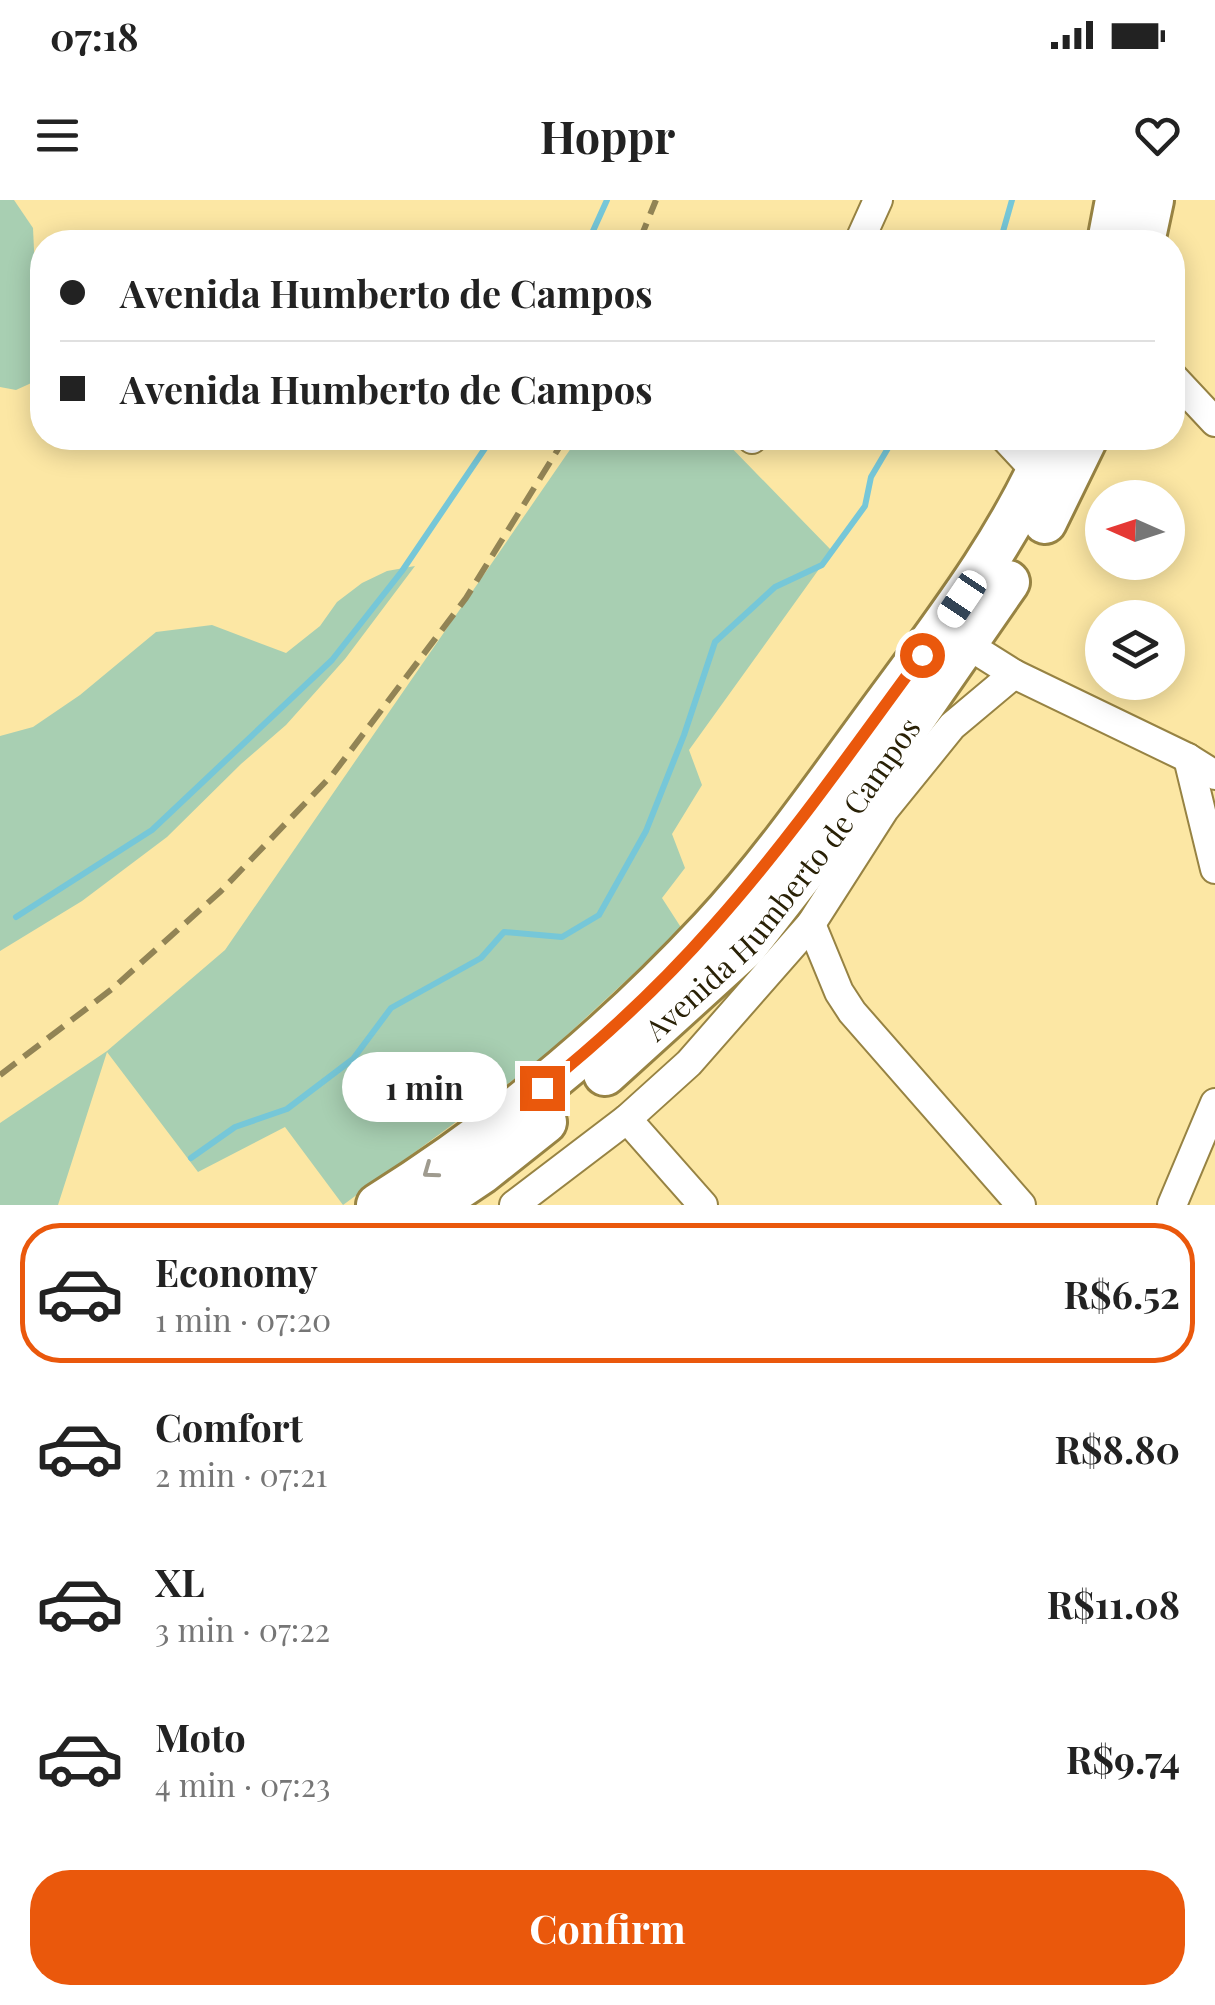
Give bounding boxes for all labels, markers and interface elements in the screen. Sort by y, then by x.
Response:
text: 07:18 [50,10,139,61]
text: Hoppr [540,105,675,165]
icon: menu [30,108,85,163]
icon: heart [1130,108,1185,163]
text: Avenida Humberto de Campos [120,267,653,318]
text: Avenida Humberto de Campos [120,363,653,414]
north arrow [1085,480,1185,580]
map controls [1085,480,1185,700]
car [933,566,991,632]
button: layers [1085,600,1185,700]
route start [900,633,945,678]
street label: Avenida Humberto de Campos [635,709,928,1049]
callout: 1 min [342,1053,507,1123]
text: 1 min [385,1065,464,1108]
route end [520,1066,565,1111]
one-way arrow [423,1159,441,1177]
text: Economy [155,1246,318,1297]
icon: car [35,1248,125,1338]
text: R$6.52 [1064,1268,1180,1319]
text: 1 min · 07:20 [155,1297,331,1340]
text: Comfort [155,1401,303,1452]
icon: car [35,1403,125,1493]
text: R$8.80 [1054,1423,1180,1474]
text: 2 min · 07:21 [155,1452,327,1495]
text: XL [155,1556,204,1607]
icon: car [35,1558,125,1648]
text: R$11.08 [1047,1578,1180,1629]
text: 3 min · 07:22 [155,1607,330,1650]
text: Moto [155,1711,246,1762]
icon: car [35,1713,125,1803]
text: R$9.74 [1066,1733,1180,1784]
text: 4 min · 07:23 [155,1762,331,1805]
button: Confirm [30,1870,1185,1985]

